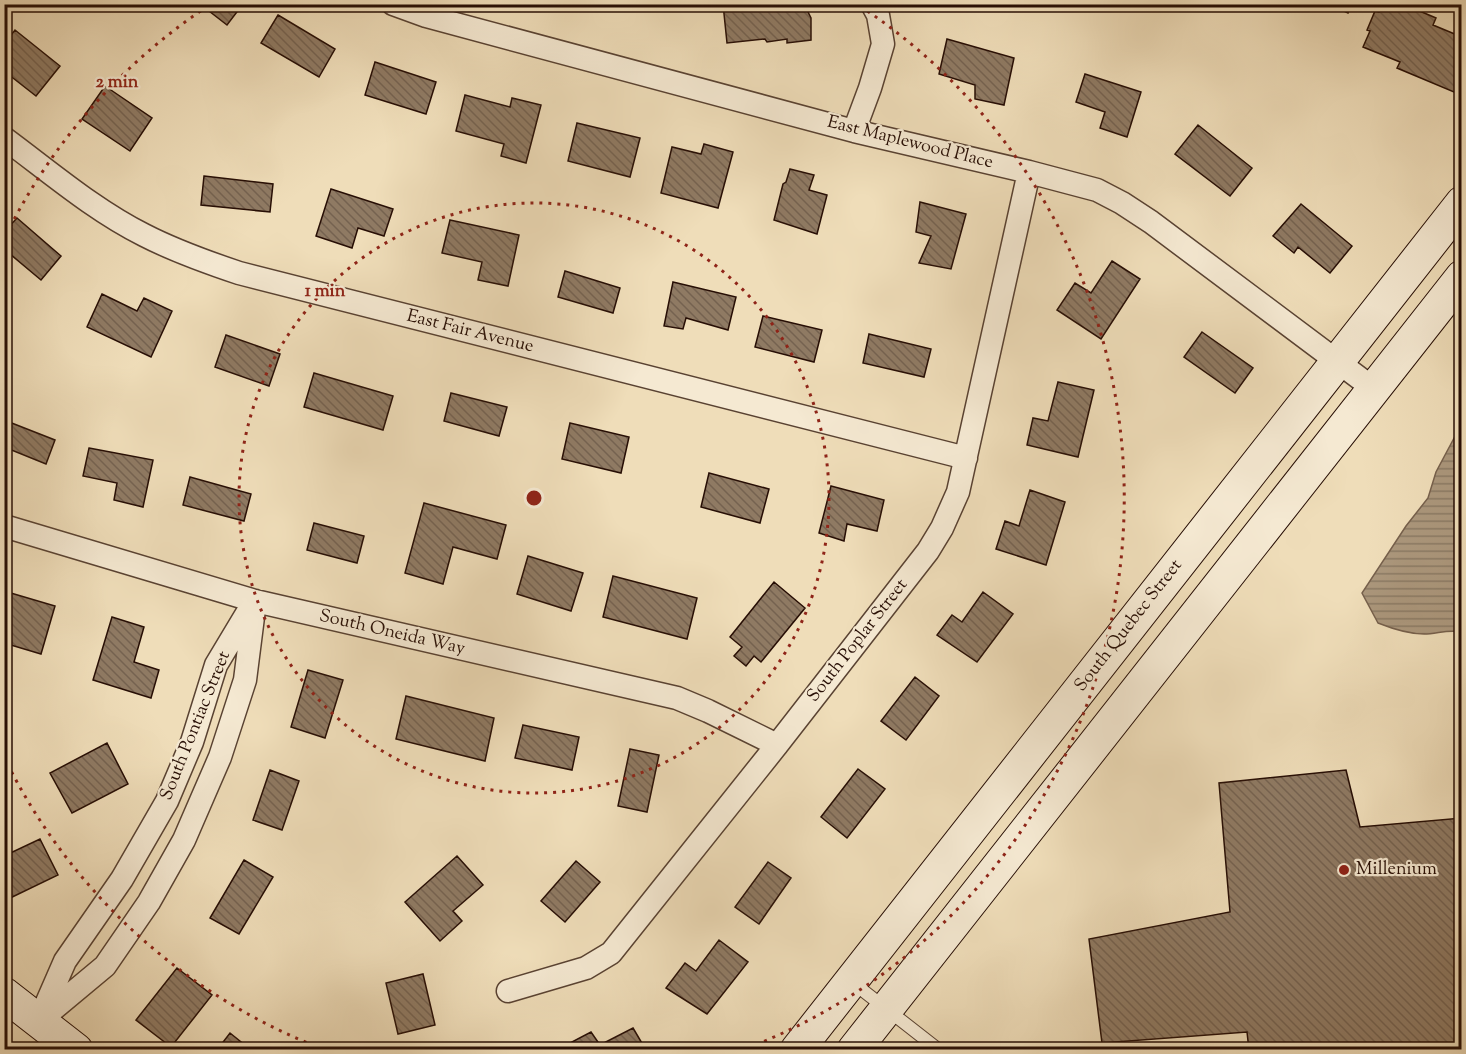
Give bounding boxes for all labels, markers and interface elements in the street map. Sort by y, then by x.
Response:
text: 2 min [96,70,139,96]
street label: East Maplewood Place [824,110,996,176]
text: 1 min [305,279,346,305]
street label: East Fair Avenue [404,304,536,360]
centre of rings [524,488,544,508]
street label: South Quebec Street [1069,554,1189,698]
street label: South Poplar Street [801,574,915,708]
street label: South Oneida Way [317,604,468,662]
street label: South Pontiac Street [154,647,238,805]
place label: Millenium [1356,857,1437,883]
marker: Millenium [1337,863,1351,877]

